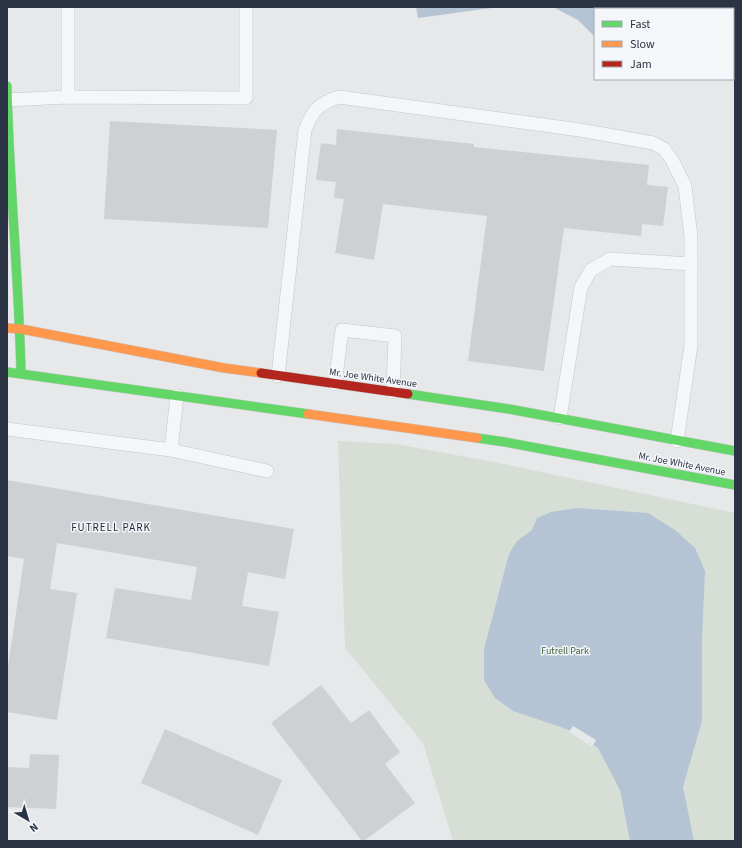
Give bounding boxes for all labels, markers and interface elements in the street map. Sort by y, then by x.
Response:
legend [594,8,734,80]
text: Fast [630,16,650,33]
text: Slow [630,36,655,53]
text: Jam [630,56,652,73]
street label: Mr. Joe White Avenue [328,365,418,391]
street label: Mr. Joe White Avenue [637,449,727,479]
district label: FUTRELL PARK [71,520,151,535]
park label: Futrell Park [541,644,589,658]
north arrow [8,800,48,840]
text: N [26,819,41,836]

